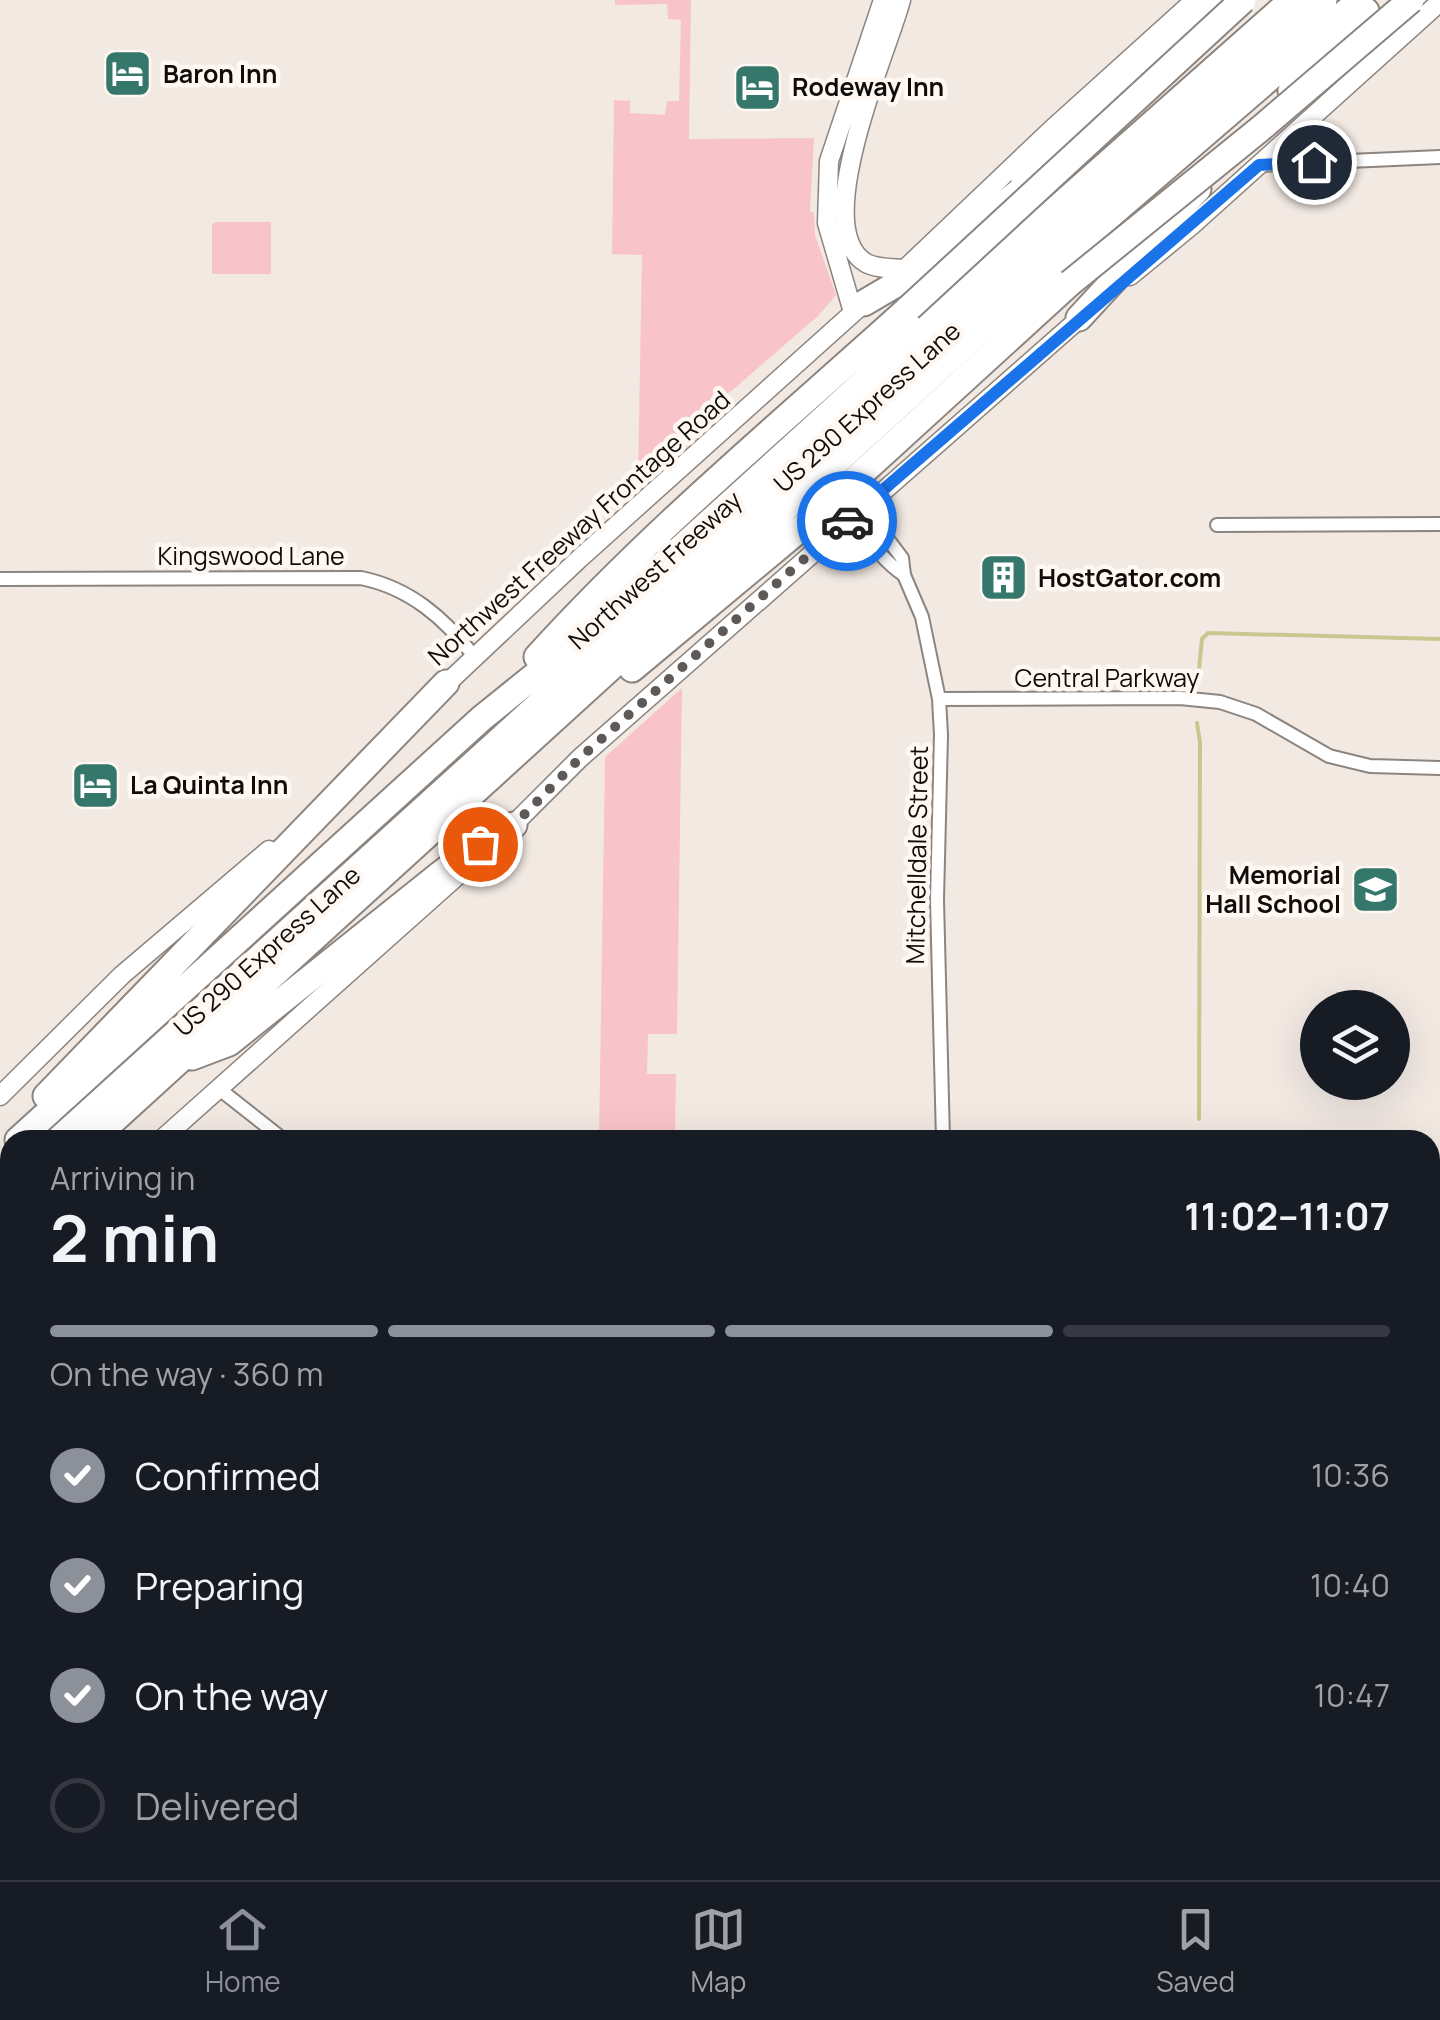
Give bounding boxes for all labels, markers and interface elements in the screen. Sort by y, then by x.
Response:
hotel icon: Baron Inn [102,48,154,100]
place label: Baron Inn [163,56,277,91]
hotel icon: Rodeway Inn [731,61,783,113]
place label: Rodeway Inn [792,69,944,104]
pin [1272,120,1357,205]
icon: home [1287,135,1342,190]
street label: US 290 Express Lane [766,313,968,500]
street label: Northwest Freeway Frontage Road [422,384,736,672]
courier [797,471,897,571]
street label: Northwest Freeway [562,485,748,655]
icon: car [820,494,875,549]
street label: Kingswood Lane [157,538,345,573]
building icon: HostGator.com [977,552,1029,604]
place label: HostGator.com [1038,560,1221,595]
street label: Central Parkway [1015,660,1199,695]
street label: Mitchelldale Street [897,745,936,965]
hotel icon: La Quinta Inn [69,759,121,811]
place label: La Quinta Inn [130,767,288,802]
pin [438,802,523,887]
icon: bag [453,817,508,872]
street label: US 290 Express Lane [166,857,368,1044]
place label: Memorial Hall School [1205,857,1341,921]
school or university icon: Memorial Hall School [1350,863,1402,915]
map controls [1300,990,1410,1100]
button: layers [1300,990,1410,1100]
text: Arriving in [50,1156,195,1200]
text: 11:02–11:07 [1184,1189,1390,1241]
text: 2 min [50,1193,219,1282]
text: On the way · 360 m [50,1352,323,1396]
icon: check [50,1448,105,1503]
text: Confirmed [135,1449,321,1501]
text: 10:36 [1311,1453,1390,1497]
icon: check [50,1558,105,1613]
text: Preparing [135,1559,304,1611]
text: 10:40 [1310,1563,1390,1607]
icon: check [50,1668,105,1723]
text: On the way [135,1669,328,1721]
text: 10:47 [1314,1673,1390,1717]
text: Delivered [135,1779,299,1831]
tab: Home [205,1902,281,2000]
tab: Map [691,1902,746,2000]
tab: Saved [1156,1902,1235,2000]

